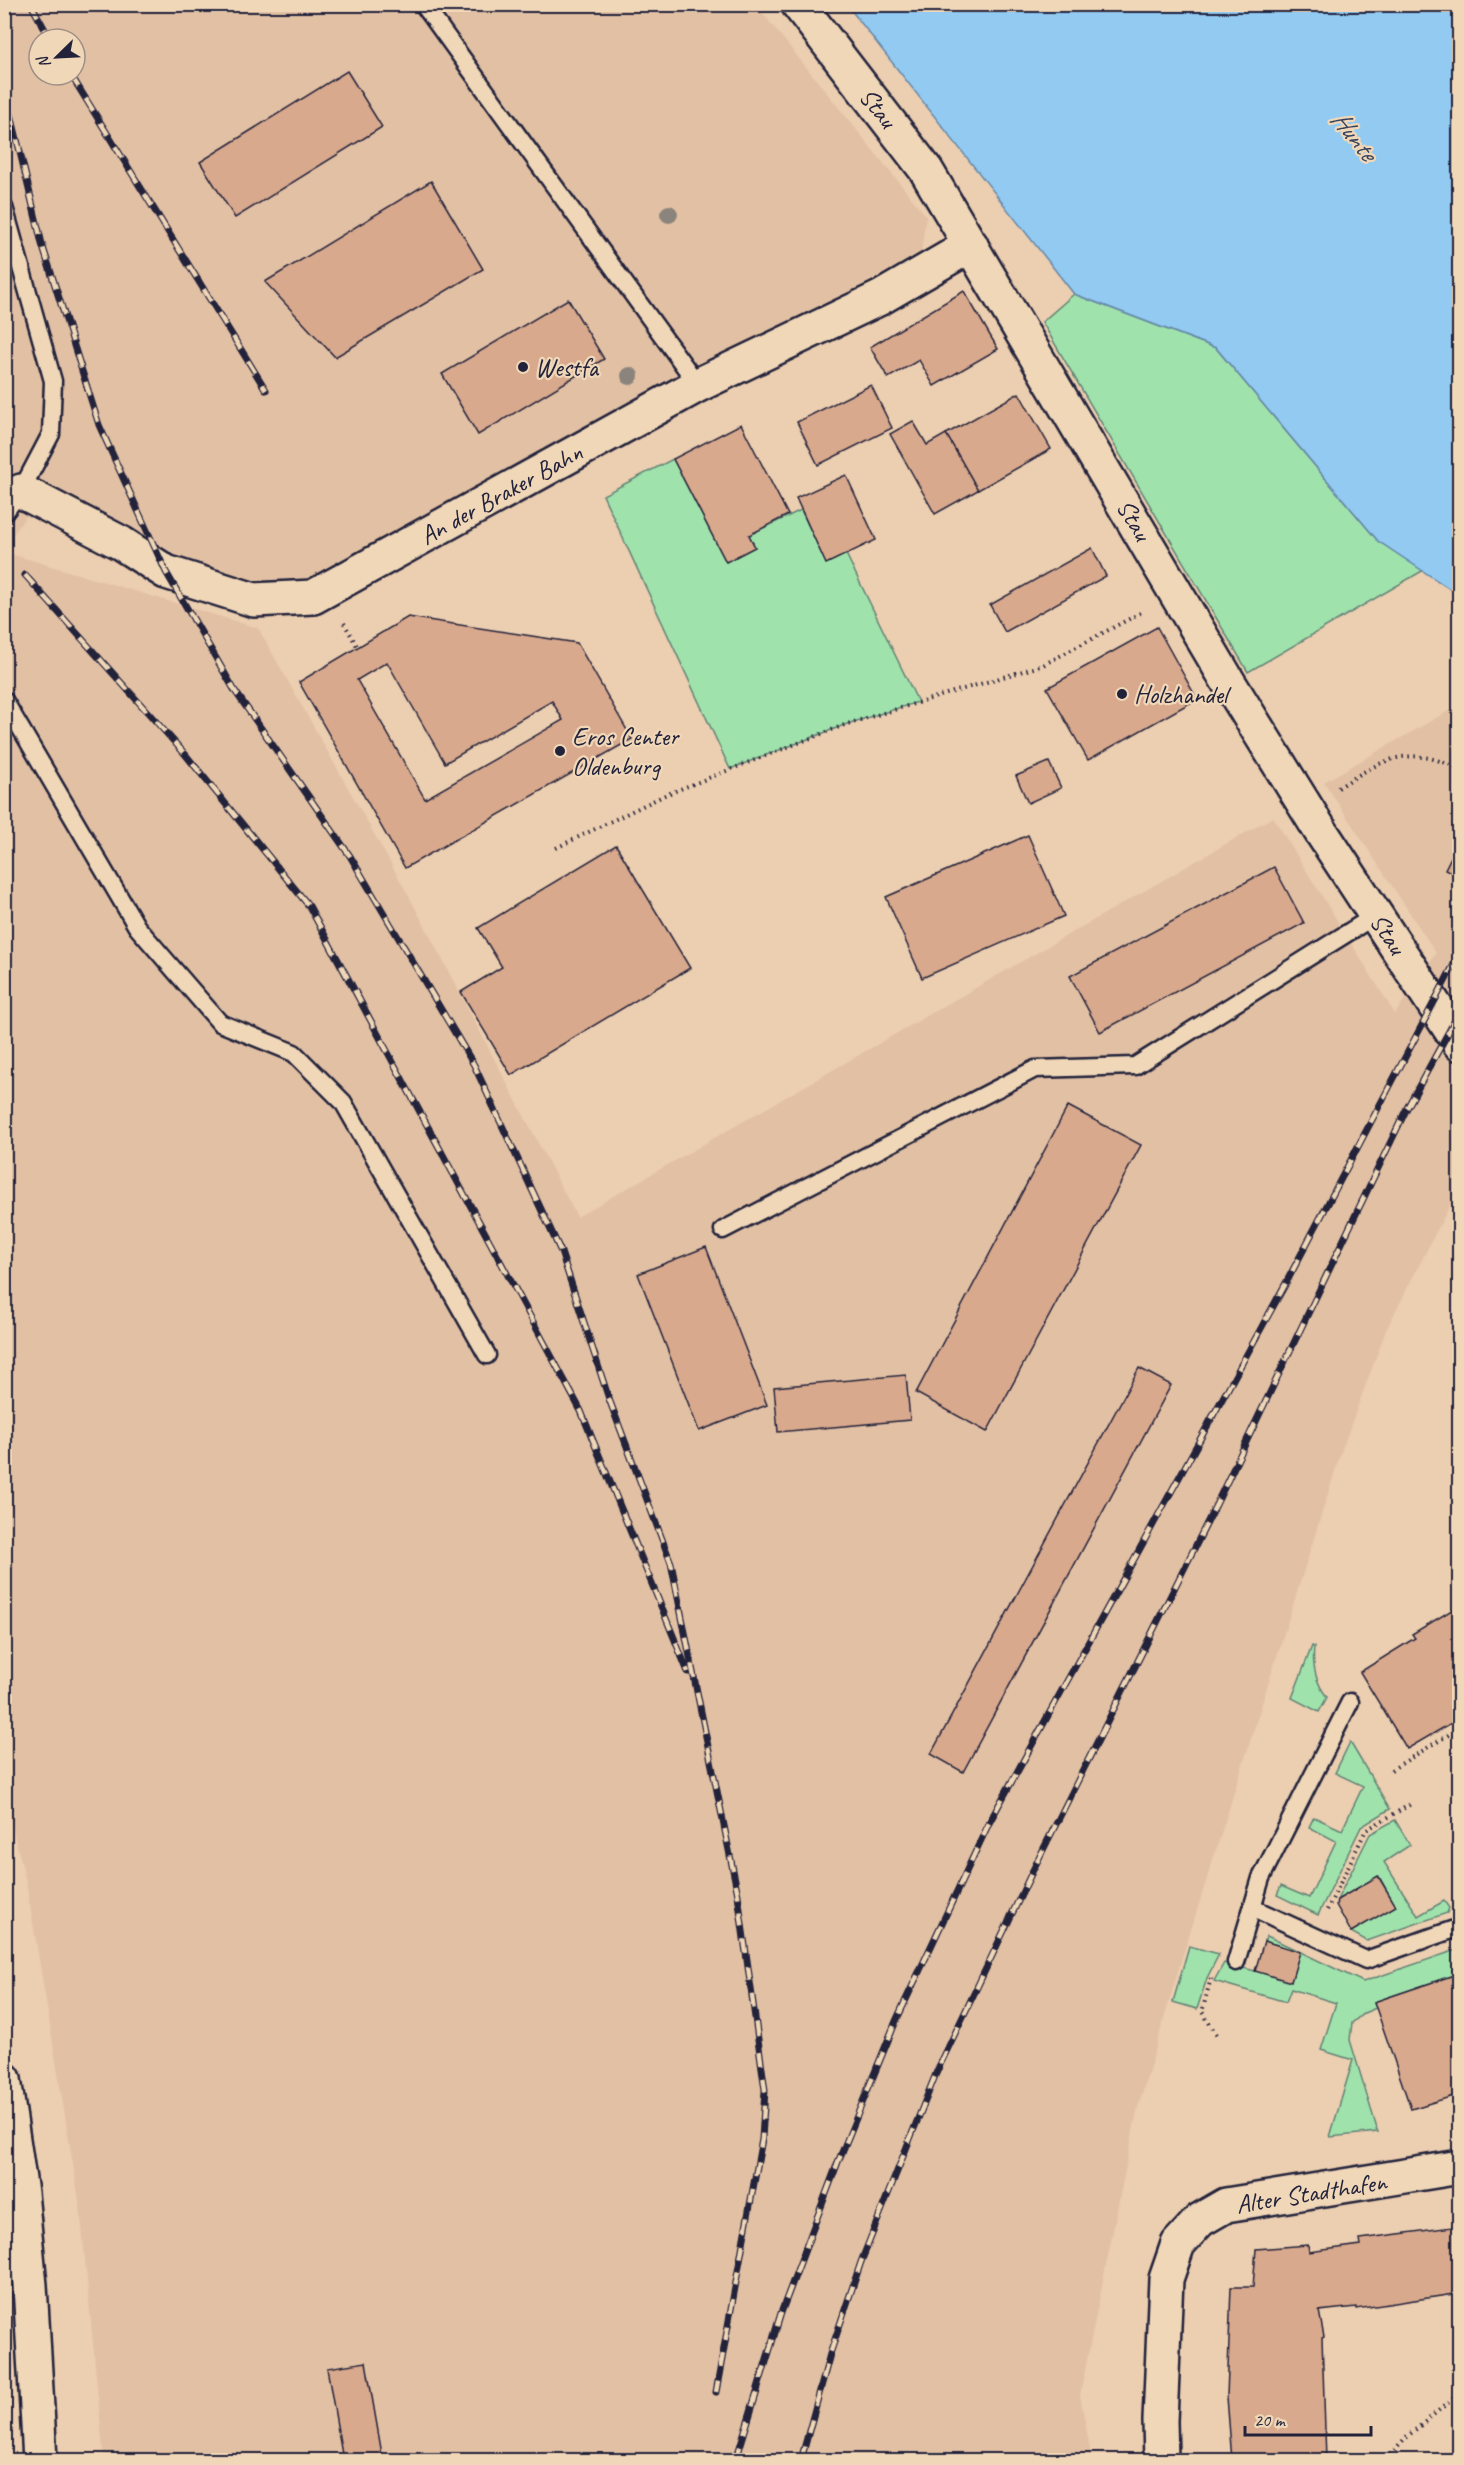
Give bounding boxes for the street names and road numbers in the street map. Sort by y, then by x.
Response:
street label: Stau [852,81,906,137]
street label: An der Braker Bahn [414,436,588,552]
street label: Stau [1109,493,1160,549]
street label: Stau [1363,907,1415,963]
street label: Alter Stadthafen [1234,2165,1390,2221]

